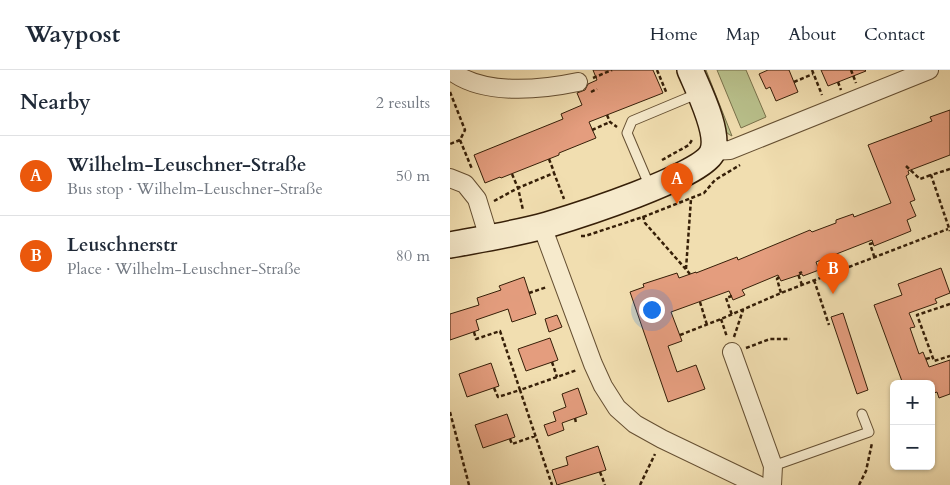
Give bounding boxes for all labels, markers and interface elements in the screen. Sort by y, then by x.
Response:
text: Waypost [25,18,120,51]
text: Home [650,22,698,47]
text: Map [726,22,760,47]
text: About [788,22,836,47]
text: Contact [864,22,925,47]
text: Nearby [20,88,91,117]
text: 2 results [376,92,430,114]
text: Wilhelm-Leuschner-Straße [67,152,306,178]
pin: A [661,163,693,204]
text: A [30,165,42,187]
text: 50 m [396,165,430,187]
text: Bus stop · Wilhelm-Leuschner-Straße [67,178,323,200]
text: Leuschnerstr [67,232,177,258]
text: B [30,245,42,267]
text: 80 m [396,245,430,267]
pin: B [817,253,849,294]
text: Place · Wilhelm-Leuschner-Straße [67,258,301,280]
your location [639,297,665,323]
map controls [890,380,935,470]
button: + [890,380,935,425]
button: − [890,425,935,470]

